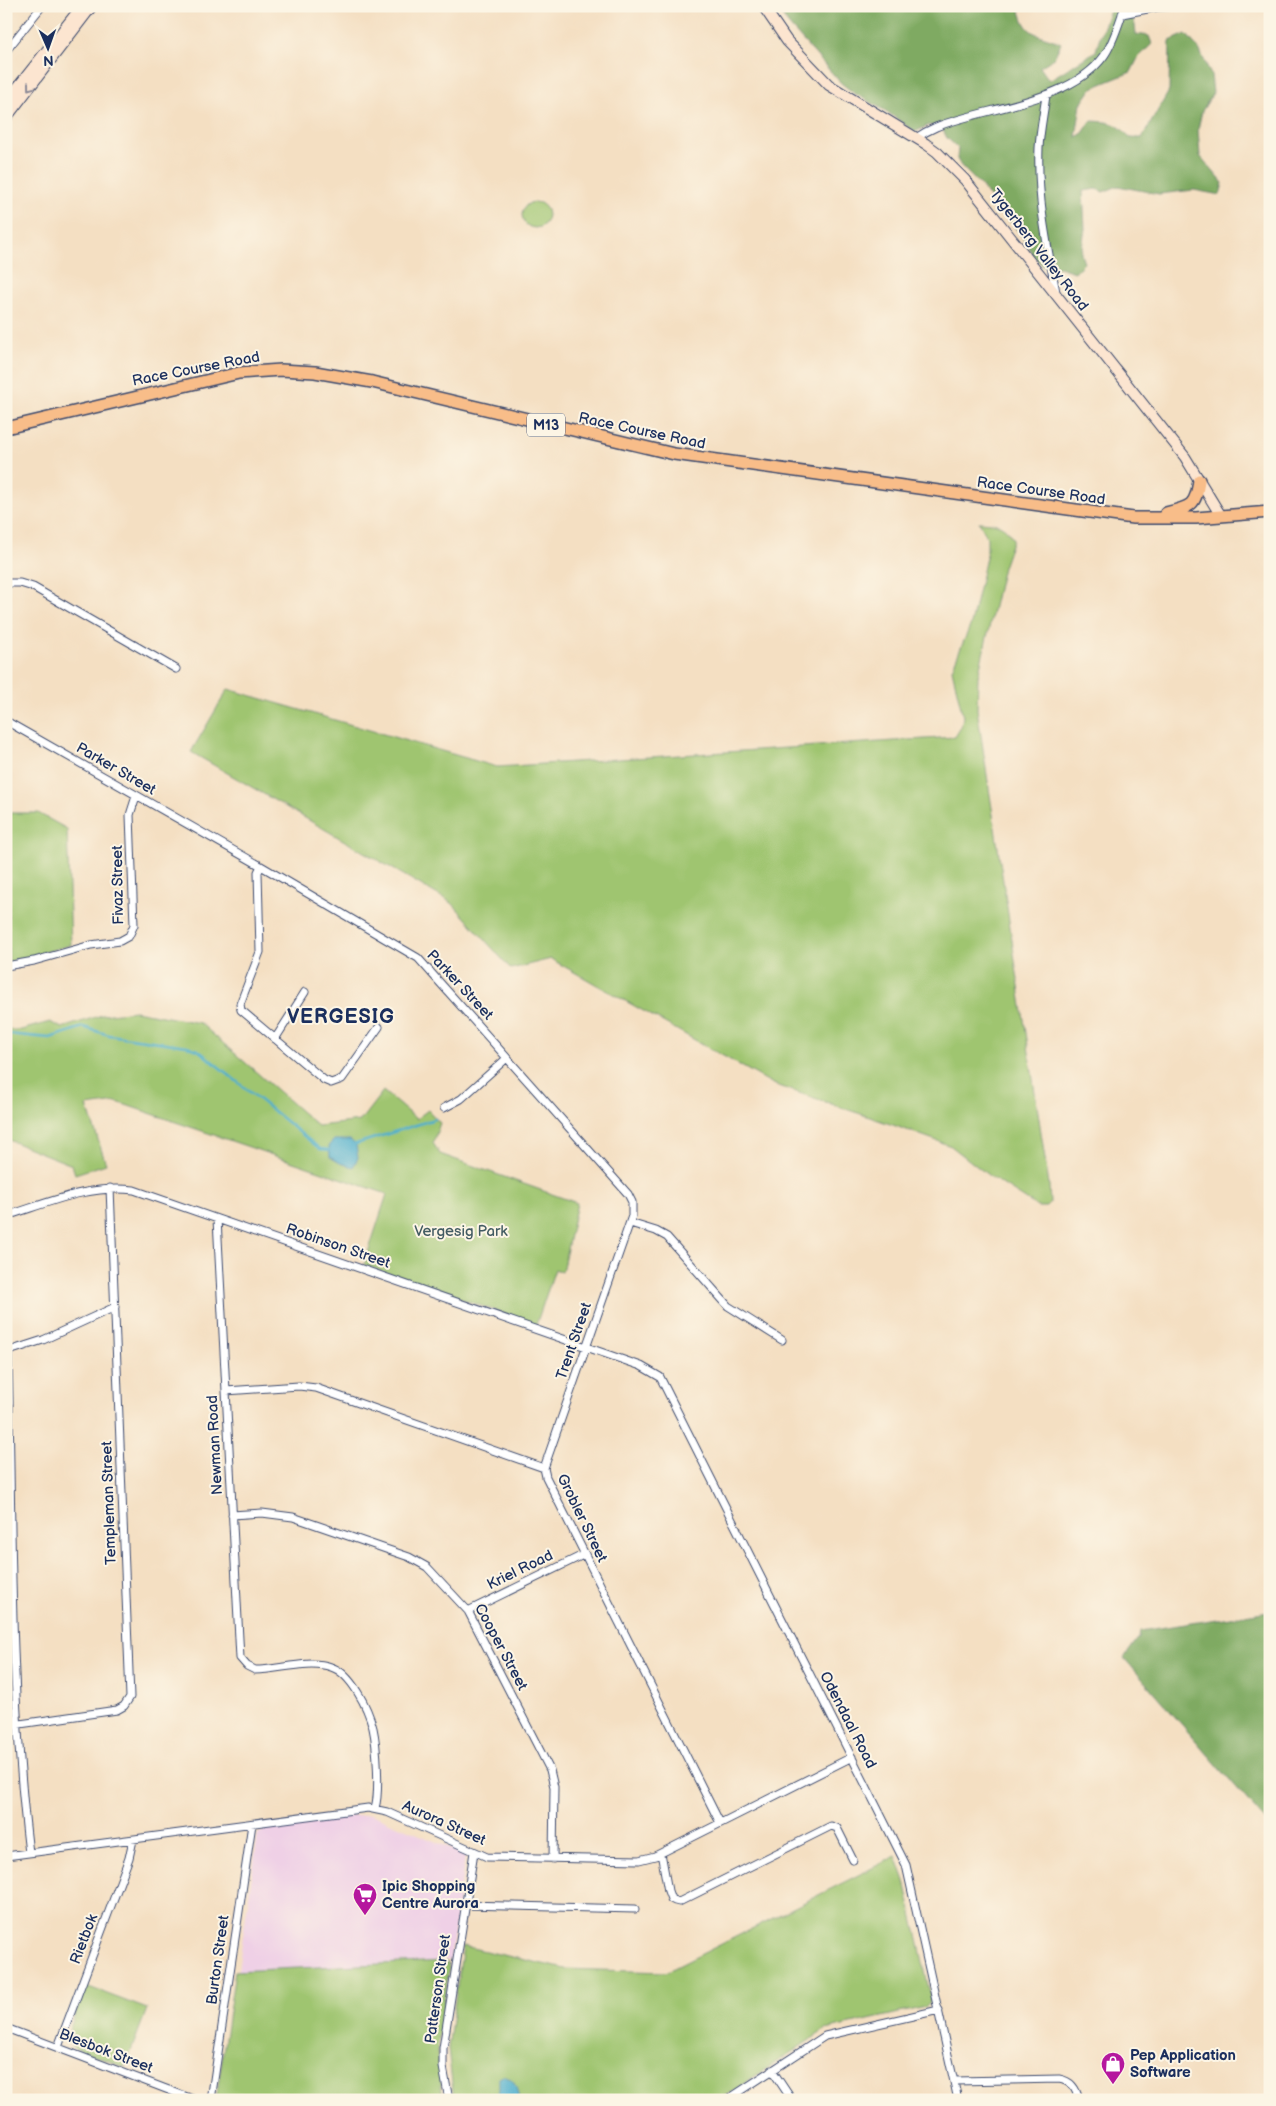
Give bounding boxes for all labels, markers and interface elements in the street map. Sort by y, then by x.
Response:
north arrow [22,22,72,72]
text: N [43,52,54,69]
one-way arrow [27,81,36,91]
street label: Tygerberg Valley Road [985,185,1093,315]
street label: Race Course Road [131,347,261,391]
street label: Race Course Road [577,408,707,454]
road number: M13 [527,414,565,436]
street label: Race Course Road [976,473,1106,509]
street label: Parker Street [73,738,160,800]
street label: Fivaz Street [108,845,128,925]
street label: Parker Street [423,946,498,1024]
district label: VERGESIG [287,1005,395,1029]
street label: Robinson Street [283,1219,393,1273]
park label: Vergesig Park [414,1222,508,1241]
street label: Trent Street [552,1300,596,1382]
street label: Newman Road [203,1395,227,1495]
street label: Templeman Street [97,1440,121,1565]
street label: Grobler Street [552,1471,612,1566]
street label: Kriel Road [484,1546,556,1594]
street label: Cooper Street [470,1600,532,1694]
street label: Odendaal Road [815,1668,881,1772]
street label: Aurora Street [399,1796,489,1850]
place label: Ipic Shopping Centre Aurora [382,1877,479,1913]
supermarket icon: Ipic Shopping Centre Aurora [352,1882,378,1916]
street label: Rietbok [66,1911,102,1967]
street label: Burton Street [202,1914,234,2006]
street label: Patterson Street [421,1933,455,2045]
street label: Blesbok Street [56,2024,156,2078]
place label: Pep Application Software [1130,2046,1236,2082]
shop icon: Pep Application Software [1100,2051,1126,2085]

